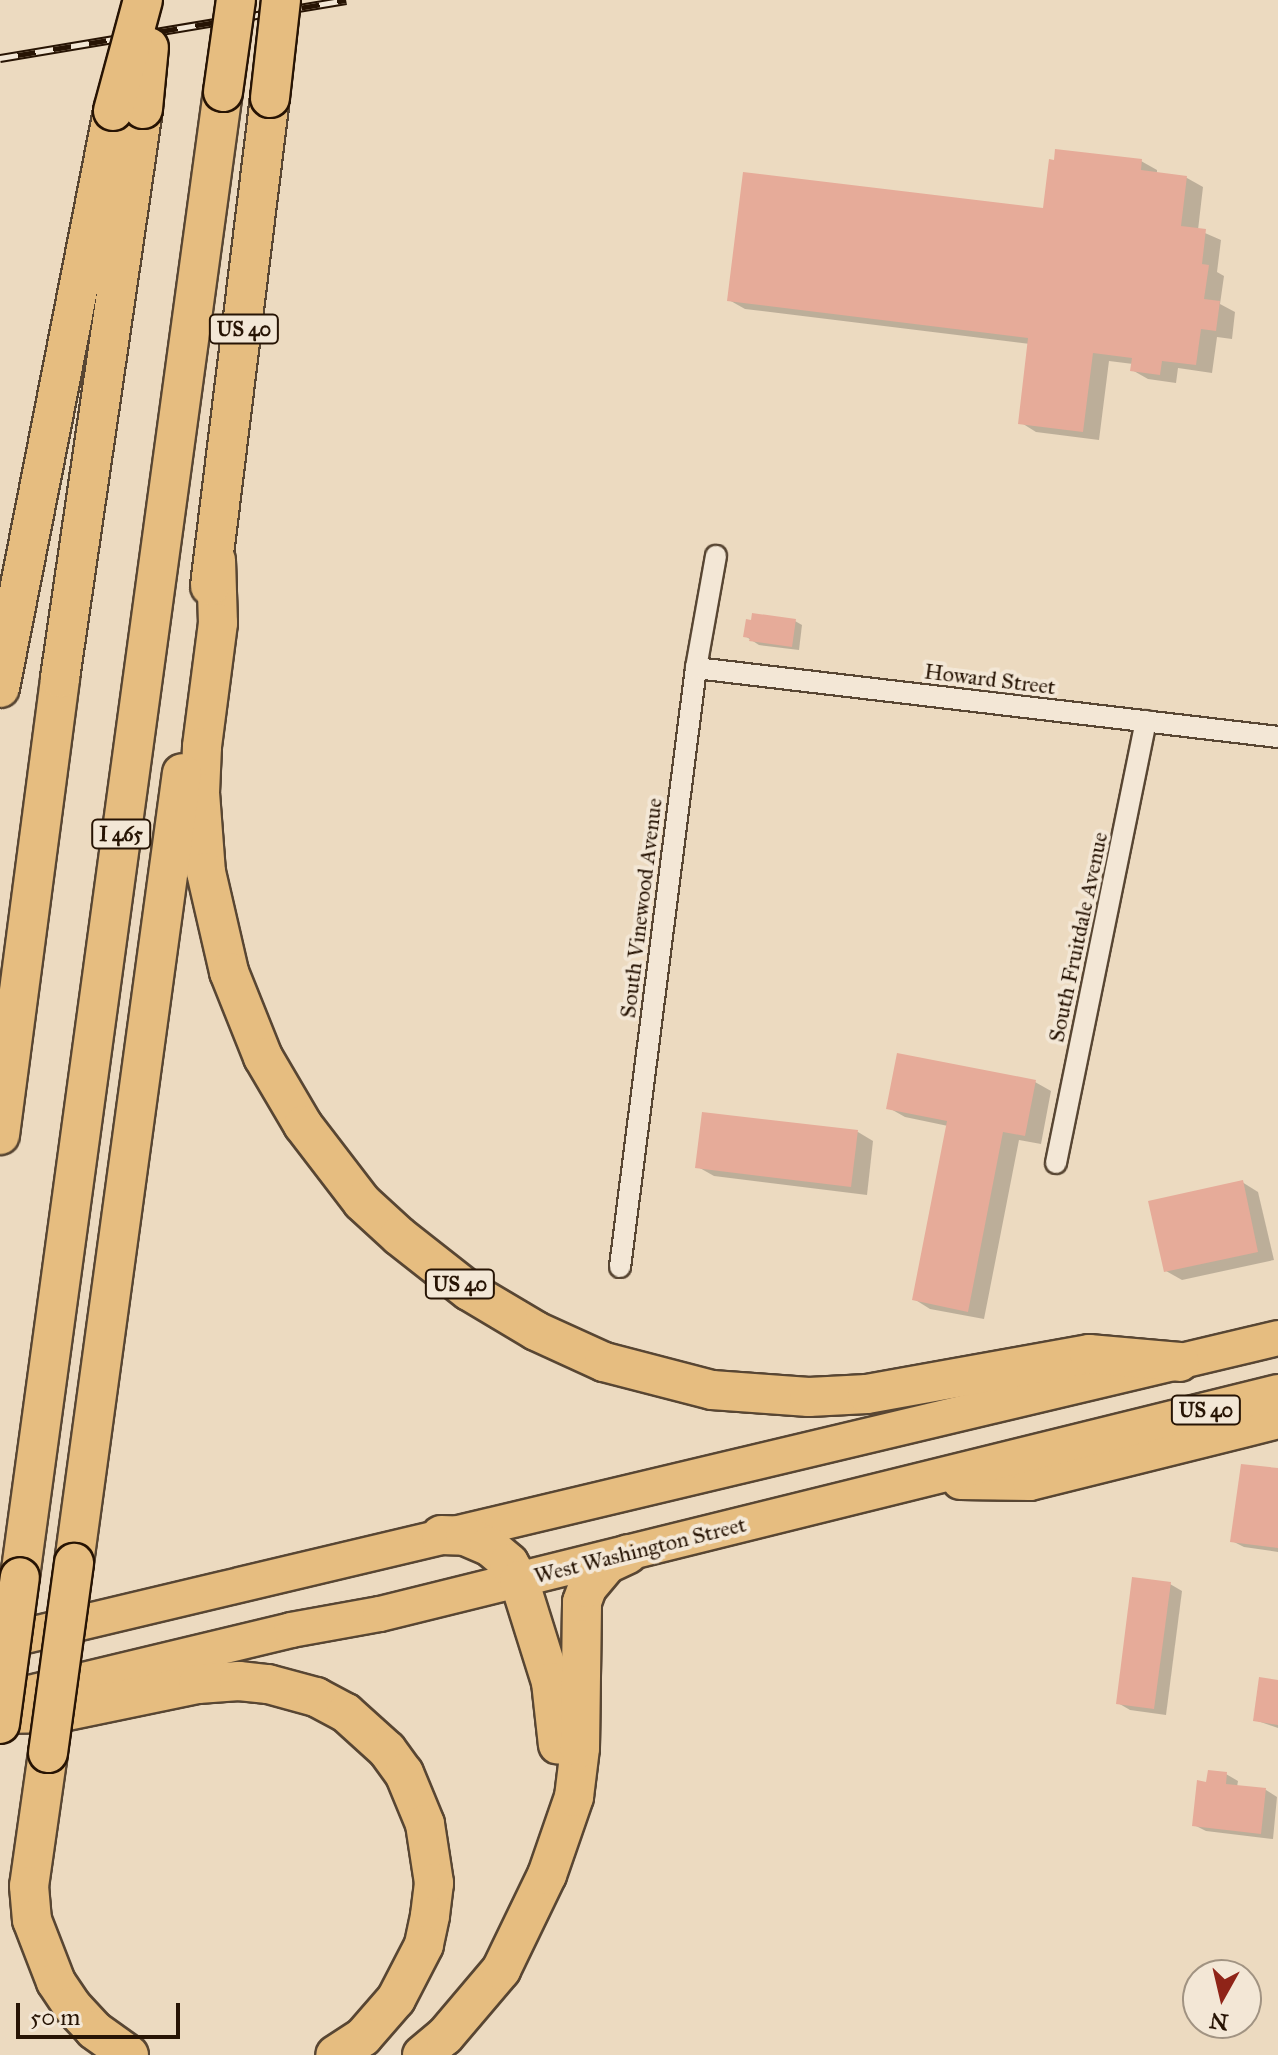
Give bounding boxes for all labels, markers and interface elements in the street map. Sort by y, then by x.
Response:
road number: US 40 [208,313,280,345]
street label: Howard Street [923,658,1057,700]
street label: South Vinewood Avenue [614,797,668,1019]
road number: I 465 [91,818,151,850]
street label: South Fruitdale Avenue [1043,829,1113,1045]
road number: US 40 [424,1268,496,1300]
road number: US 40 [1170,1394,1242,1426]
street label: West Washington Street [531,1511,749,1589]
north arrow [1182,1959,1262,2039]
scale bar [20,1987,184,2037]
text: 50 m [30,2002,80,2032]
text: N [1208,2007,1230,2036]

